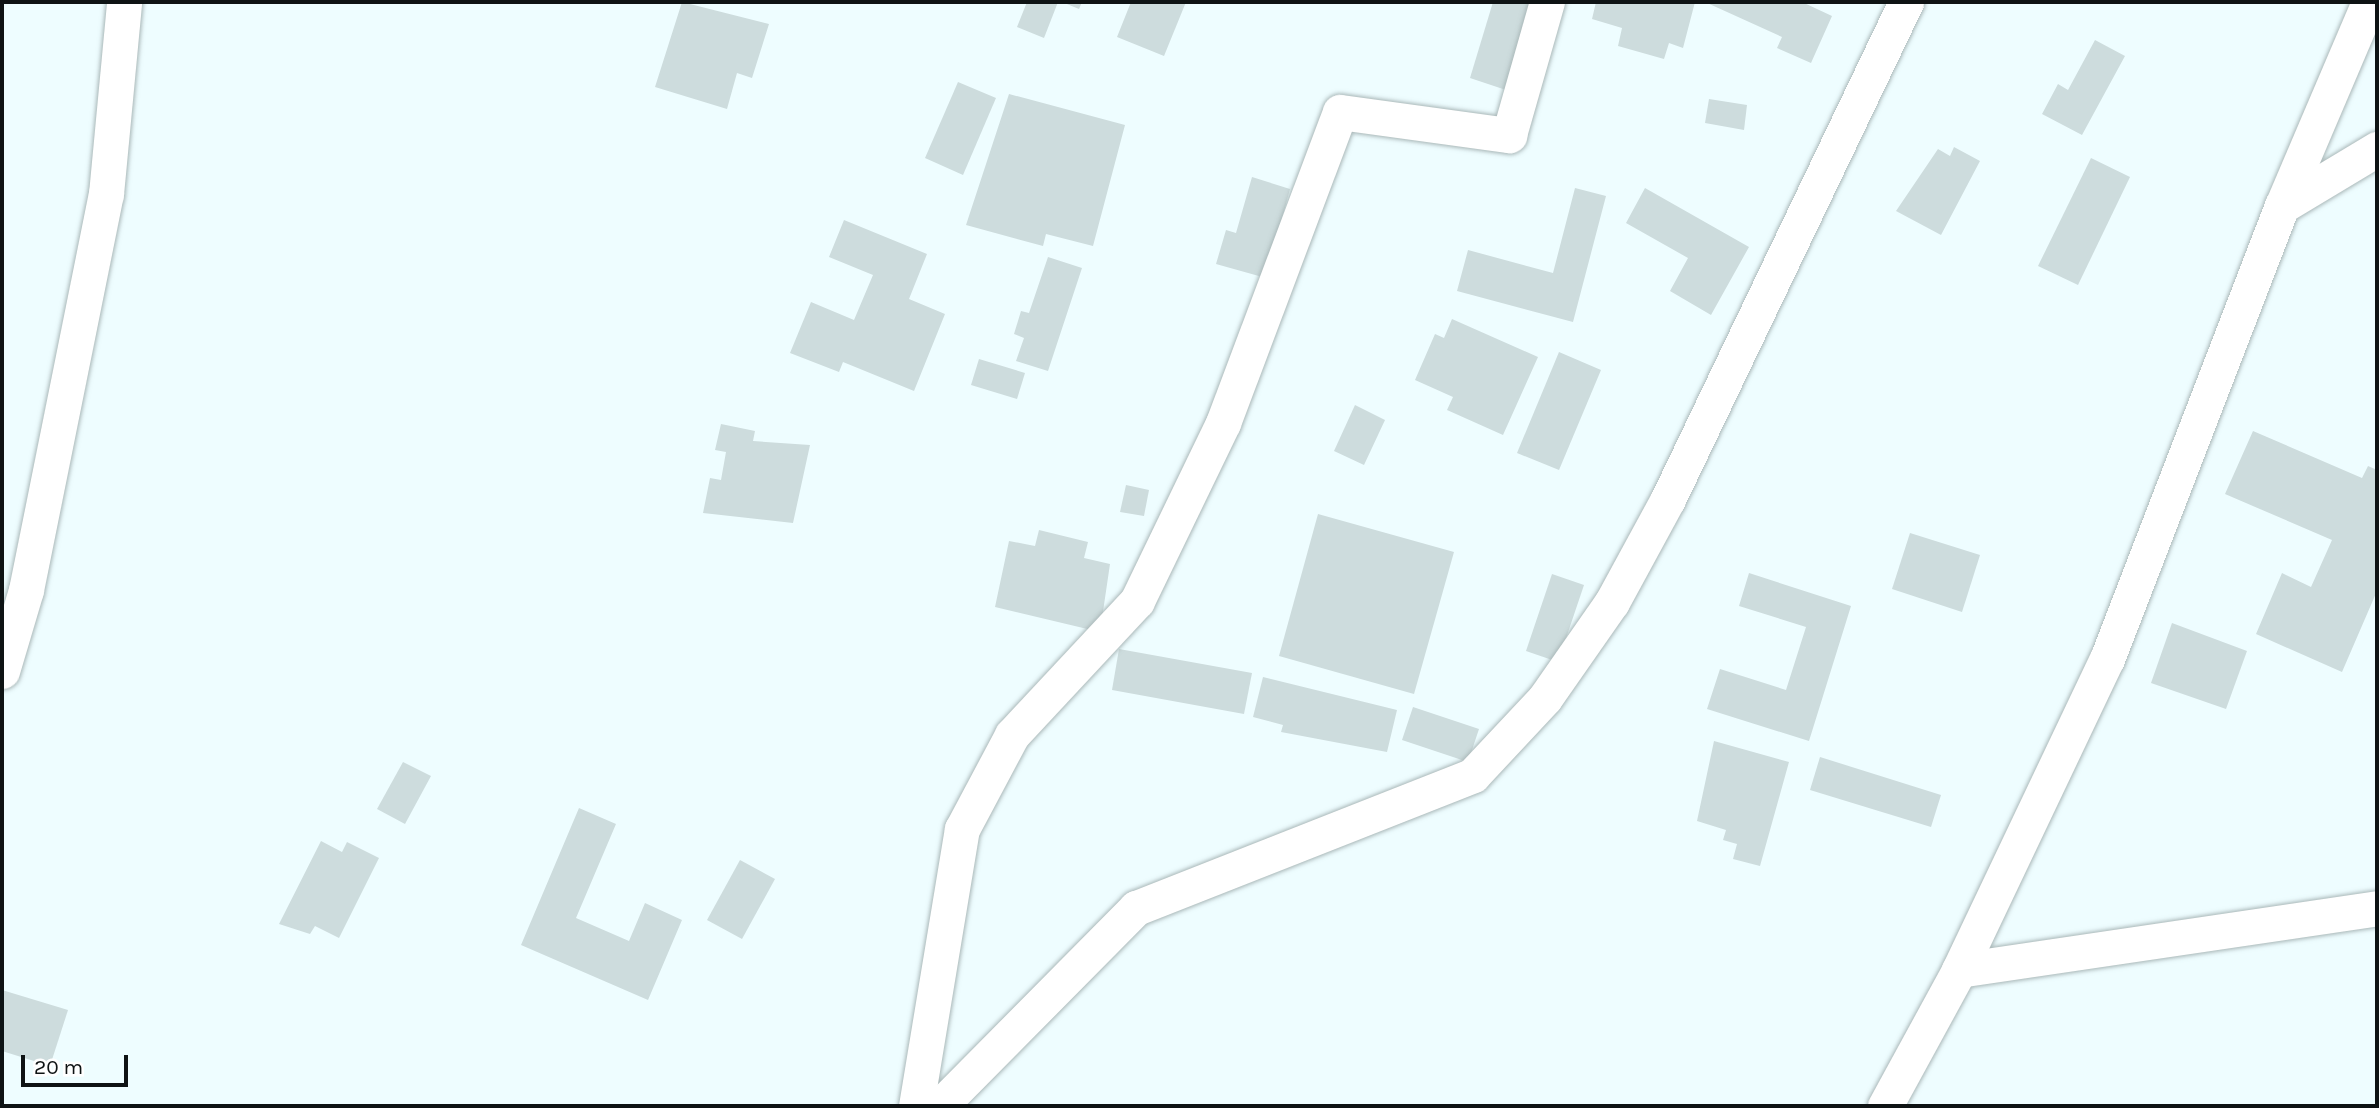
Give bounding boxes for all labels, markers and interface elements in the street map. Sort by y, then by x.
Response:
scale bar [24,1042,131,1086]
text: 20 m [34,1055,83,1079]

